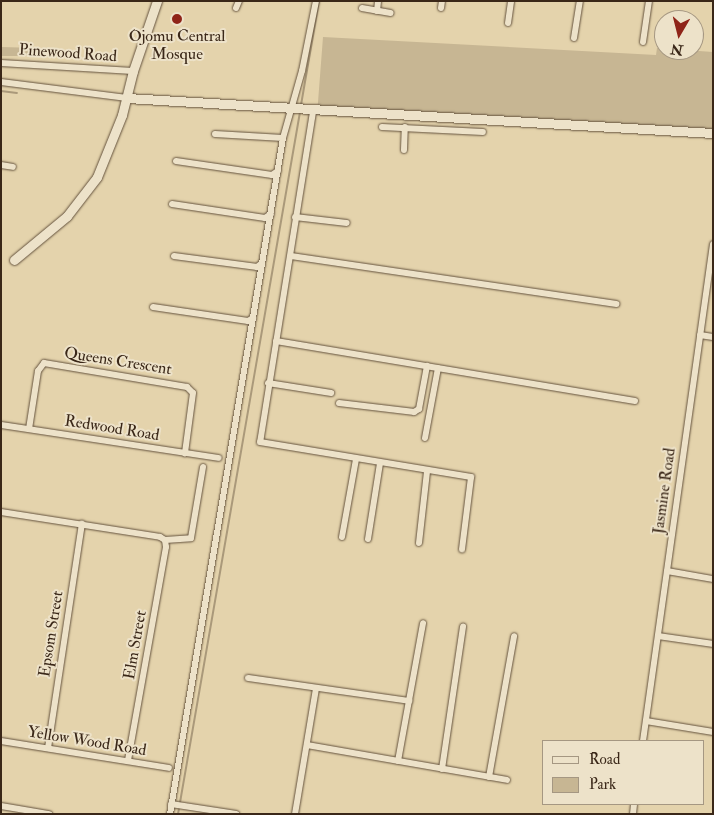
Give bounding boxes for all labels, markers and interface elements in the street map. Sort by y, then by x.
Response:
north arrow [654,10,704,60]
marker: Ojomu Central Mosque [171,13,183,25]
place label: Ojomu Central Mosque [129,26,225,64]
street label: Pinewood Road [18,40,118,66]
text: N [670,40,684,59]
street label: Queens Crescent [63,343,173,379]
street label: Redwood Road [63,411,161,445]
street label: Jasmine Road [648,447,680,535]
street label: Epsom Street [35,589,67,679]
street label: Elm Street [119,609,151,681]
street label: Yellow Wood Road [26,722,148,760]
legend [542,740,704,805]
text: Road [589,750,620,769]
text: Park [589,775,616,794]

